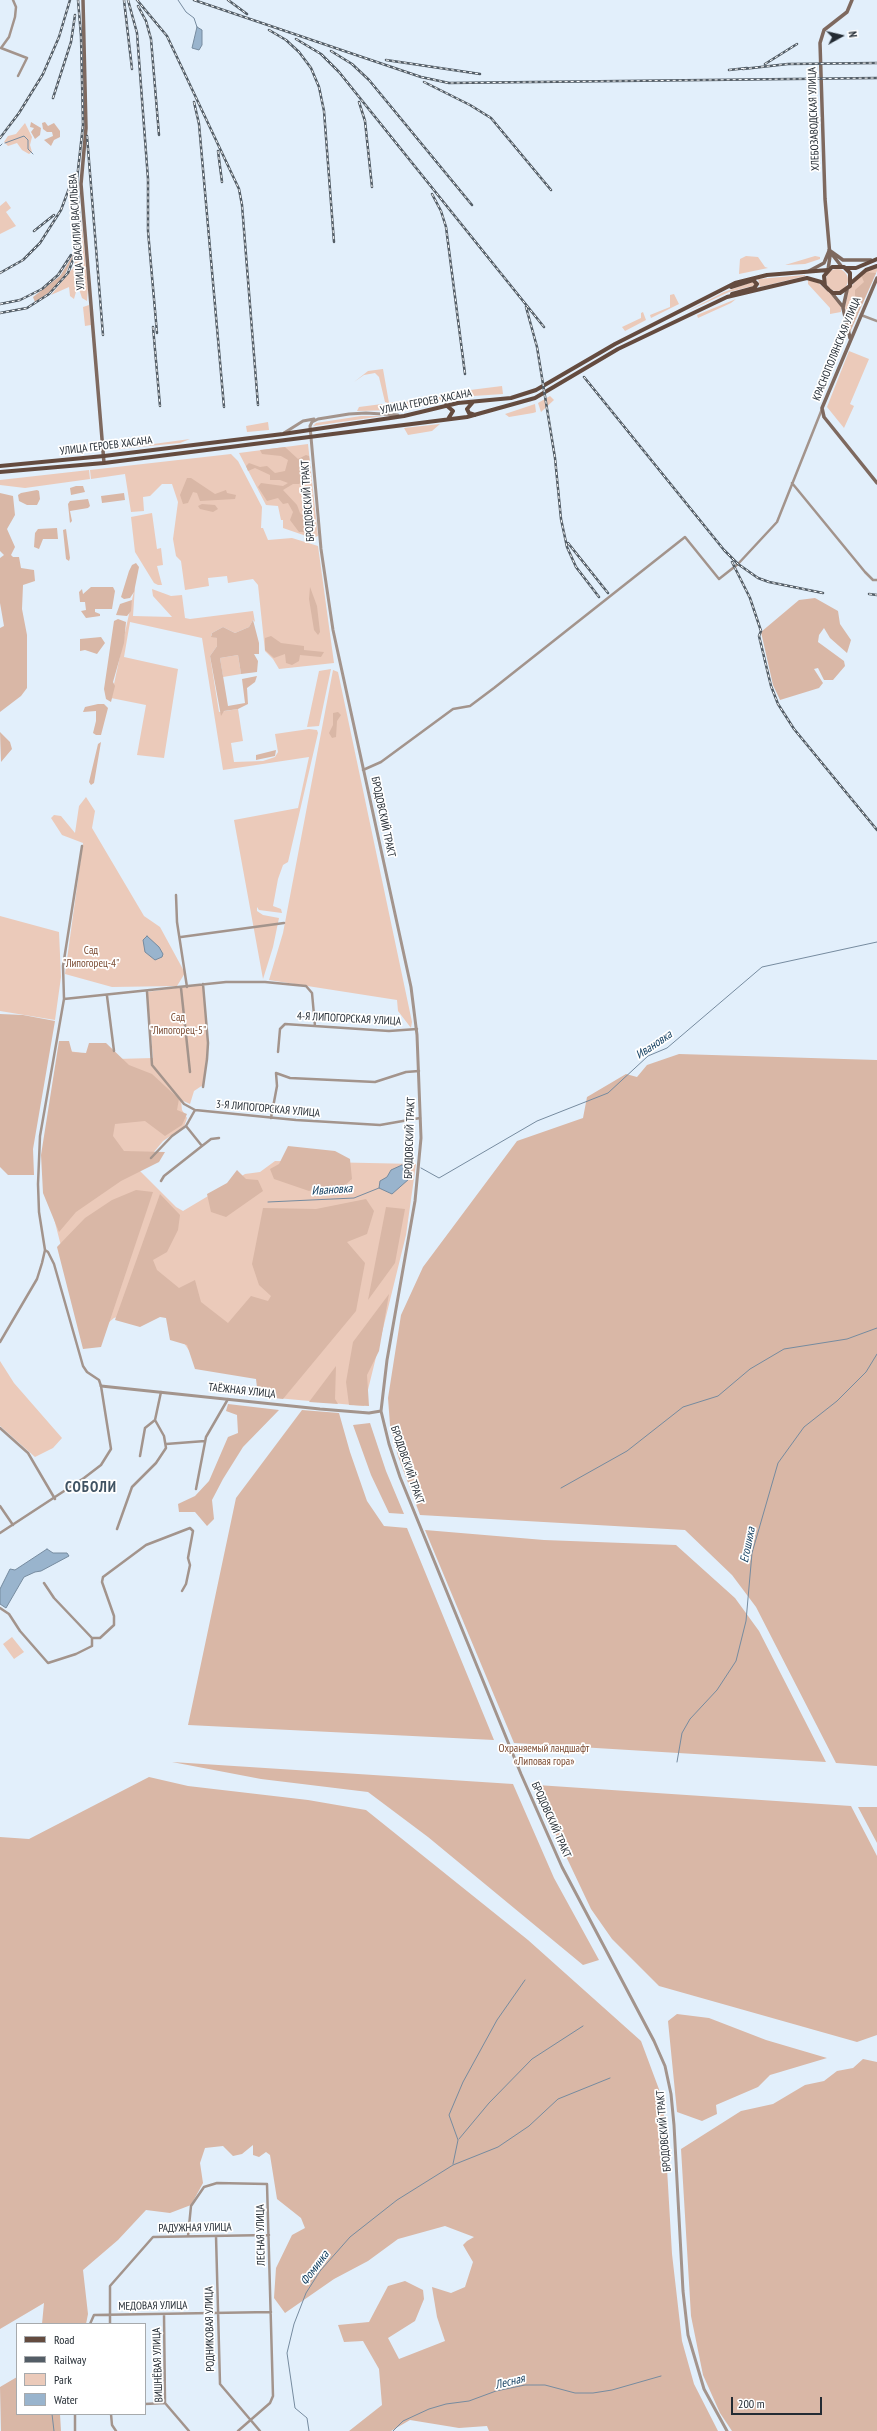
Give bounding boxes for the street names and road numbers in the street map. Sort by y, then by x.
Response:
street label: ХЛЕБОЗАВОДСКАЯ УЛИЦА [806,67,822,171]
street label: УЛИЦА ВАСИЛИЯ ВАСИЛЬЕВА [66,173,88,291]
street label: КРАСНОПОЛЯНСКАЯ УЛИЦА [810,295,864,403]
street label: УЛИЦА ГЕРОЕВ ХАСАНА [379,387,473,417]
street label: УЛИЦА ГЕРОЕВ ХАСАНА [59,434,153,458]
street label: БРОДОВСКИЙ ТРАКТ [299,460,317,542]
street label: БРОДОВСКИЙ ТРАКТ [368,776,398,858]
street label: 4-Я ЛИПОГОРСКАЯ УЛИЦА [297,1010,401,1028]
street label: БРОДОВСКИЙ ТРАКТ [402,1097,418,1179]
street label: 3-Я ЛИПОГОРСКАЯ УЛИЦА [216,1098,320,1120]
street label: ТАЁЖНАЯ УЛИЦА [208,1381,276,1401]
street label: БРОДОВСКИЙ ТРАКТ [387,1424,427,1506]
street label: БРОДОВСКИЙ ТРАКТ [528,1780,574,1860]
street label: БРОДОВСКИЙ ТРАКТ [654,2090,674,2172]
street label: ЛЕСНАЯ УЛИЦА [254,2204,268,2266]
street label: РАДУЖНАЯ УЛИЦА [158,2221,232,2235]
street label: РОДНИКОВАЯ УЛИЦА [203,2286,217,2372]
street label: МЕДОВАЯ УЛИЦА [118,2299,188,2313]
street label: ВИШНЁВАЯ УЛИЦА [150,2327,166,2403]

